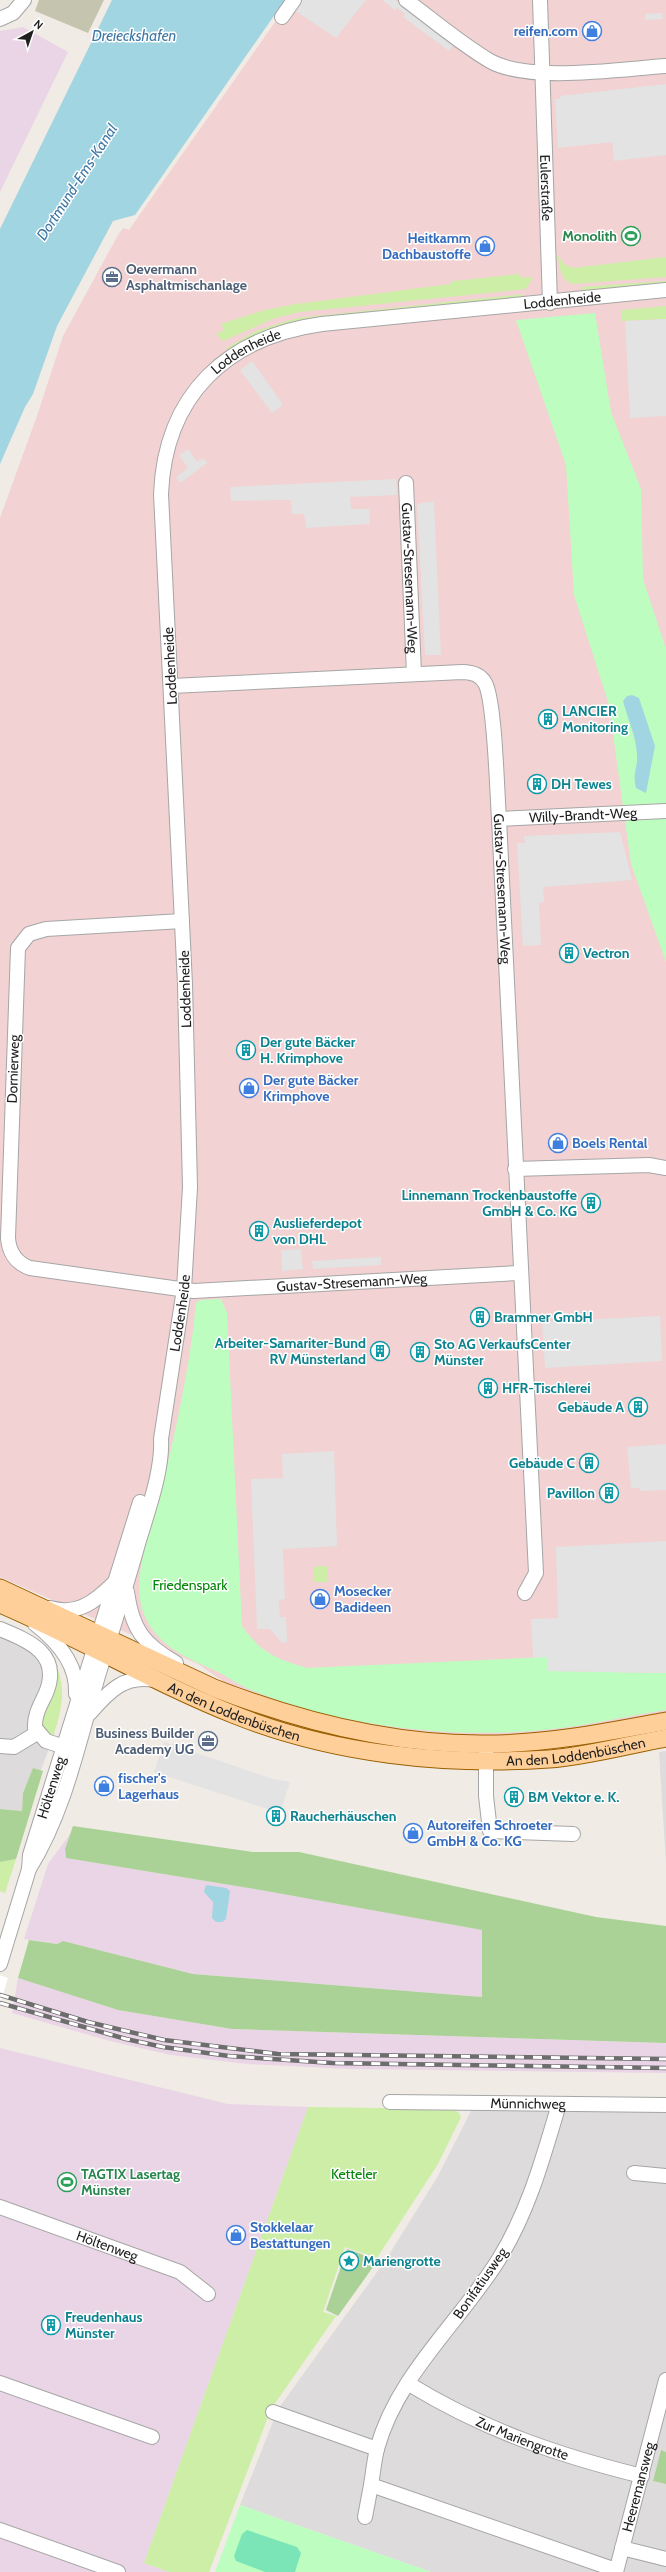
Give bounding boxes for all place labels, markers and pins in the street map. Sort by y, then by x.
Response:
shop icon: reifen.com [581,20,603,42]
place label: reifen.com [514,22,578,40]
sports icon: Monolith [620,225,642,247]
place label: Monolith [562,227,617,245]
place label: Heitkamm Dachbaustoffe [382,229,471,263]
shop icon: Heitkamm Dachbaustoffe [474,235,496,257]
place label: Oevermann Asphaltmischanlage [126,260,247,294]
office icon: Oevermann Asphaltmischanlage [101,266,123,288]
place label: LANCIER Monitoring [562,702,628,736]
building icon: LANCIER Monitoring [537,708,559,730]
building icon: DH Tewes [526,773,548,795]
place label: DH Tewes [551,775,612,793]
building icon: Vectron [558,942,580,964]
place label: Vectron [583,944,630,962]
place label: Der gute Bäcker H. Krimphove [260,1033,356,1067]
building icon: Der gute Bäcker H. Krimphove [235,1039,257,1061]
place label: Der gute Bäcker Krimphove [263,1071,359,1105]
shop icon: Der gute Bäcker Krimphove [238,1077,260,1099]
shop icon: Boels Rental [547,1132,569,1154]
place label: Boels Rental [572,1134,648,1152]
place label: Linnemann Trockenbaustoffe GmbH & Co. KG [401,1186,577,1220]
building icon: Linnemann Trockenbaustoffe GmbH & Co. KG [580,1192,602,1214]
place label: Auslieferdepot von DHL [273,1214,362,1248]
building icon: Auslieferdepot von DHL [248,1220,270,1242]
building icon: Brammer GmbH [469,1306,491,1328]
place label: Brammer GmbH [494,1308,593,1326]
place label: Arbeiter-Samariter-Bund RV Münsterland [215,1334,366,1368]
place label: Sto AG VerkaufsCenter Münster [434,1335,571,1369]
building icon: Arbeiter-Samariter-Bund RV Münsterland [369,1340,391,1362]
building icon: Sto AG VerkaufsCenter Münster [409,1341,431,1363]
building icon: HFR-Tischlerei [477,1377,499,1399]
place label: HFR-Tischlerei [502,1379,591,1397]
building icon: Gebäude A [627,1396,649,1418]
place label: Gebäude A [558,1398,624,1416]
building icon: Gebäude C [578,1452,600,1474]
place label: Gebäude C [509,1454,575,1472]
building icon: Pavillon [598,1482,620,1504]
place label: Pavillon [547,1484,595,1502]
place label: Mosecker Badideen [334,1582,392,1616]
shop icon: Mosecker Badideen [309,1588,331,1610]
place label: Business Builder Academy UG [95,1724,194,1758]
office icon: Business Builder Academy UG [197,1730,219,1752]
place label: fischer's Lagerhaus [118,1769,179,1803]
shop icon: fischer's Lagerhaus [93,1775,115,1797]
building icon: BM Vektor e. K. [503,1786,525,1808]
place label: BM Vektor e. K. [528,1788,619,1806]
building icon: Raucherhäuschen [265,1805,287,1827]
place label: Raucherhäuschen [290,1807,397,1825]
place label: Autoreifen Schroeter GmbH & Co. KG [427,1816,553,1850]
shop icon: Autoreifen Schroeter GmbH & Co. KG [402,1822,424,1844]
place label: TAGTIX Lasertag Münster [81,2165,180,2199]
sports icon: TAGTIX Lasertag Münster [56,2171,78,2193]
place label: Stokkelaar Bestattungen [250,2218,331,2252]
shop icon: Stokkelaar Bestattungen [225,2224,247,2246]
place icon: Mariengrotte [338,2250,360,2272]
place label: Mariengrotte [363,2252,441,2270]
place label: Freudenhaus Münster [65,2308,143,2342]
building icon: Freudenhaus Münster [40,2314,62,2336]

